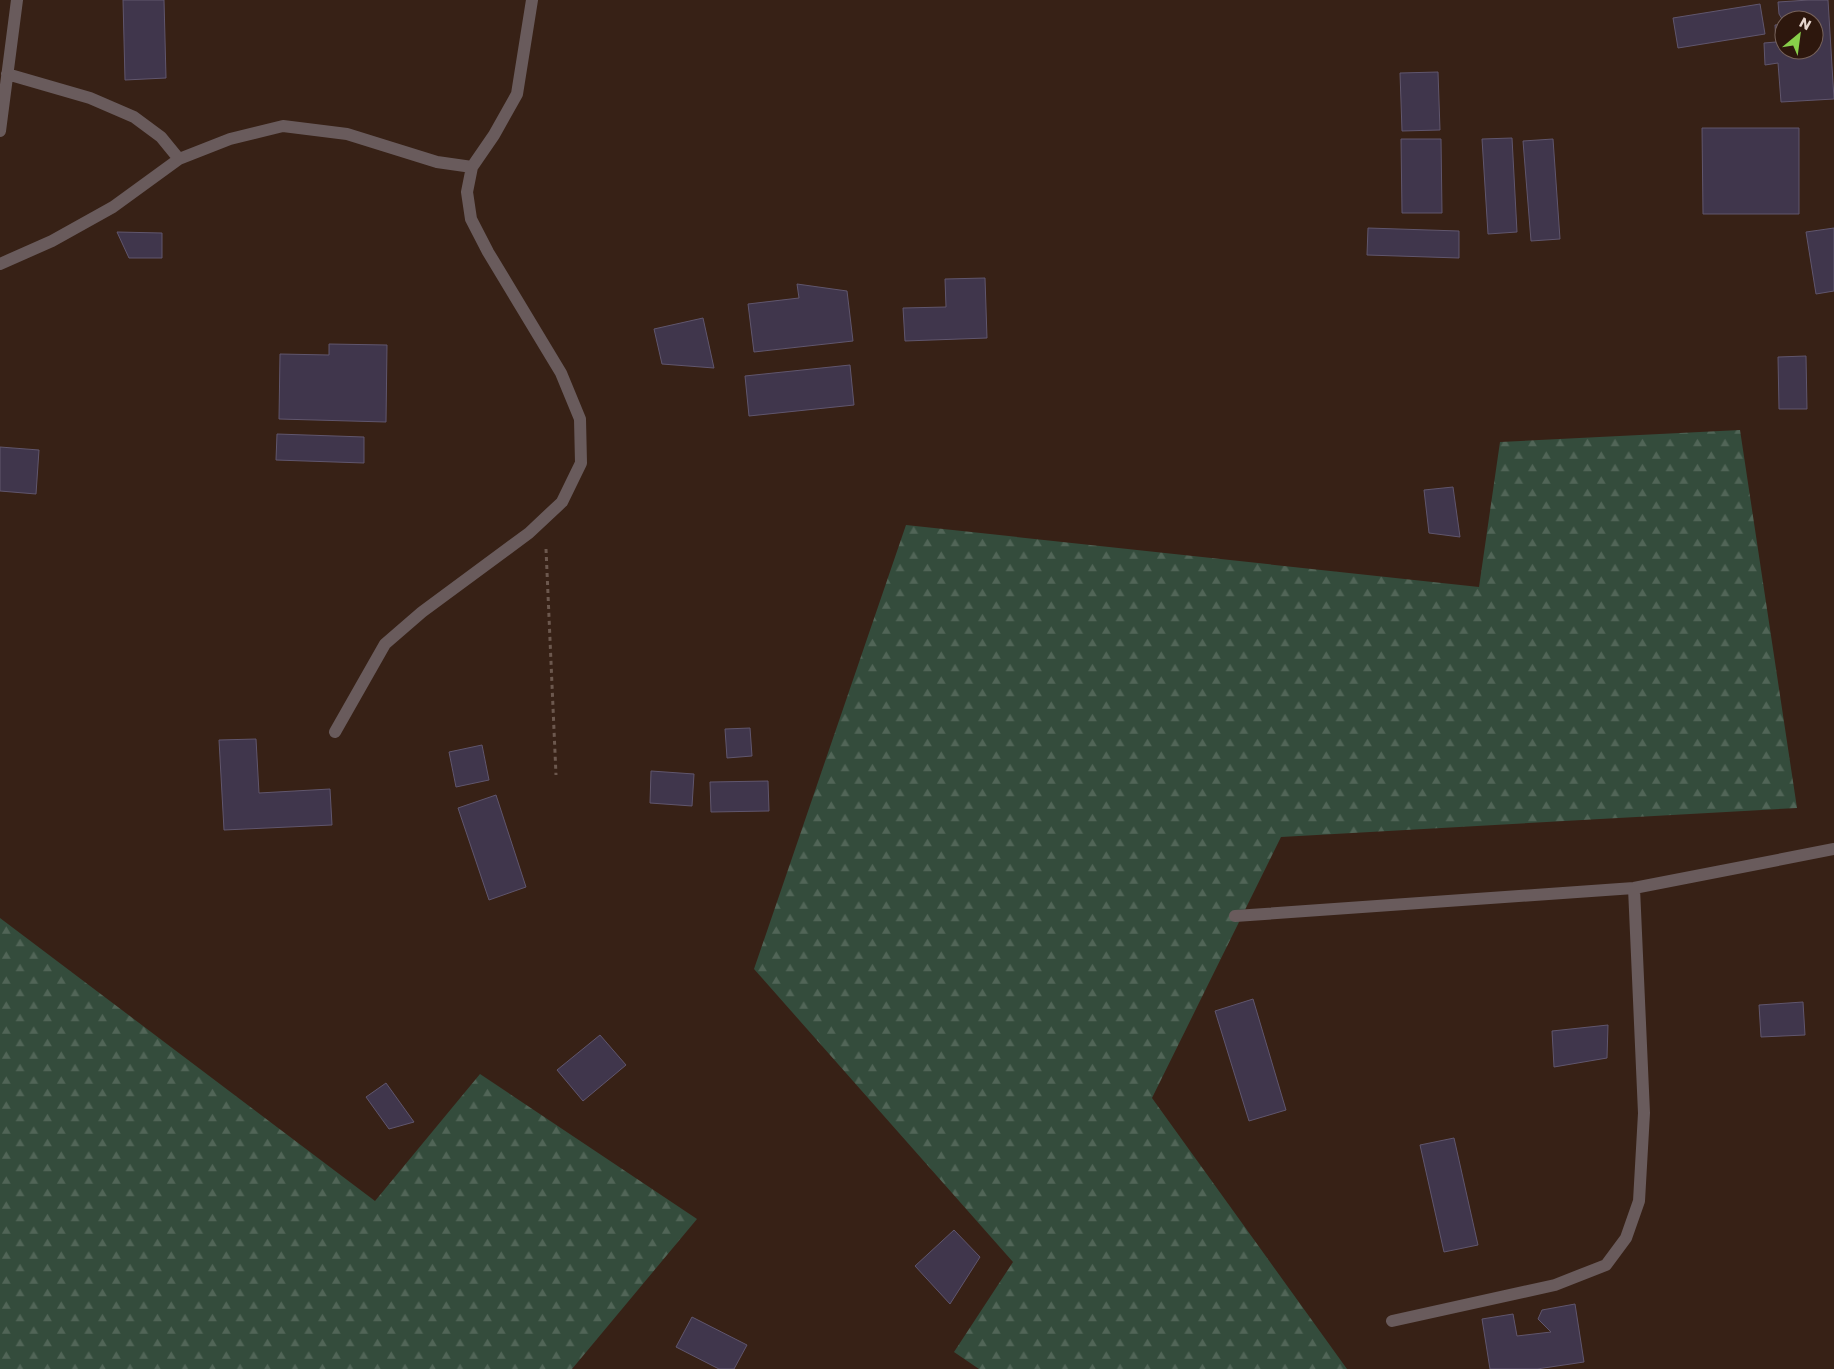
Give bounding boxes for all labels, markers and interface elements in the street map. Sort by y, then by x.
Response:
north arrow [1774,10,1824,60]
text: N [1796,12,1815,35]

